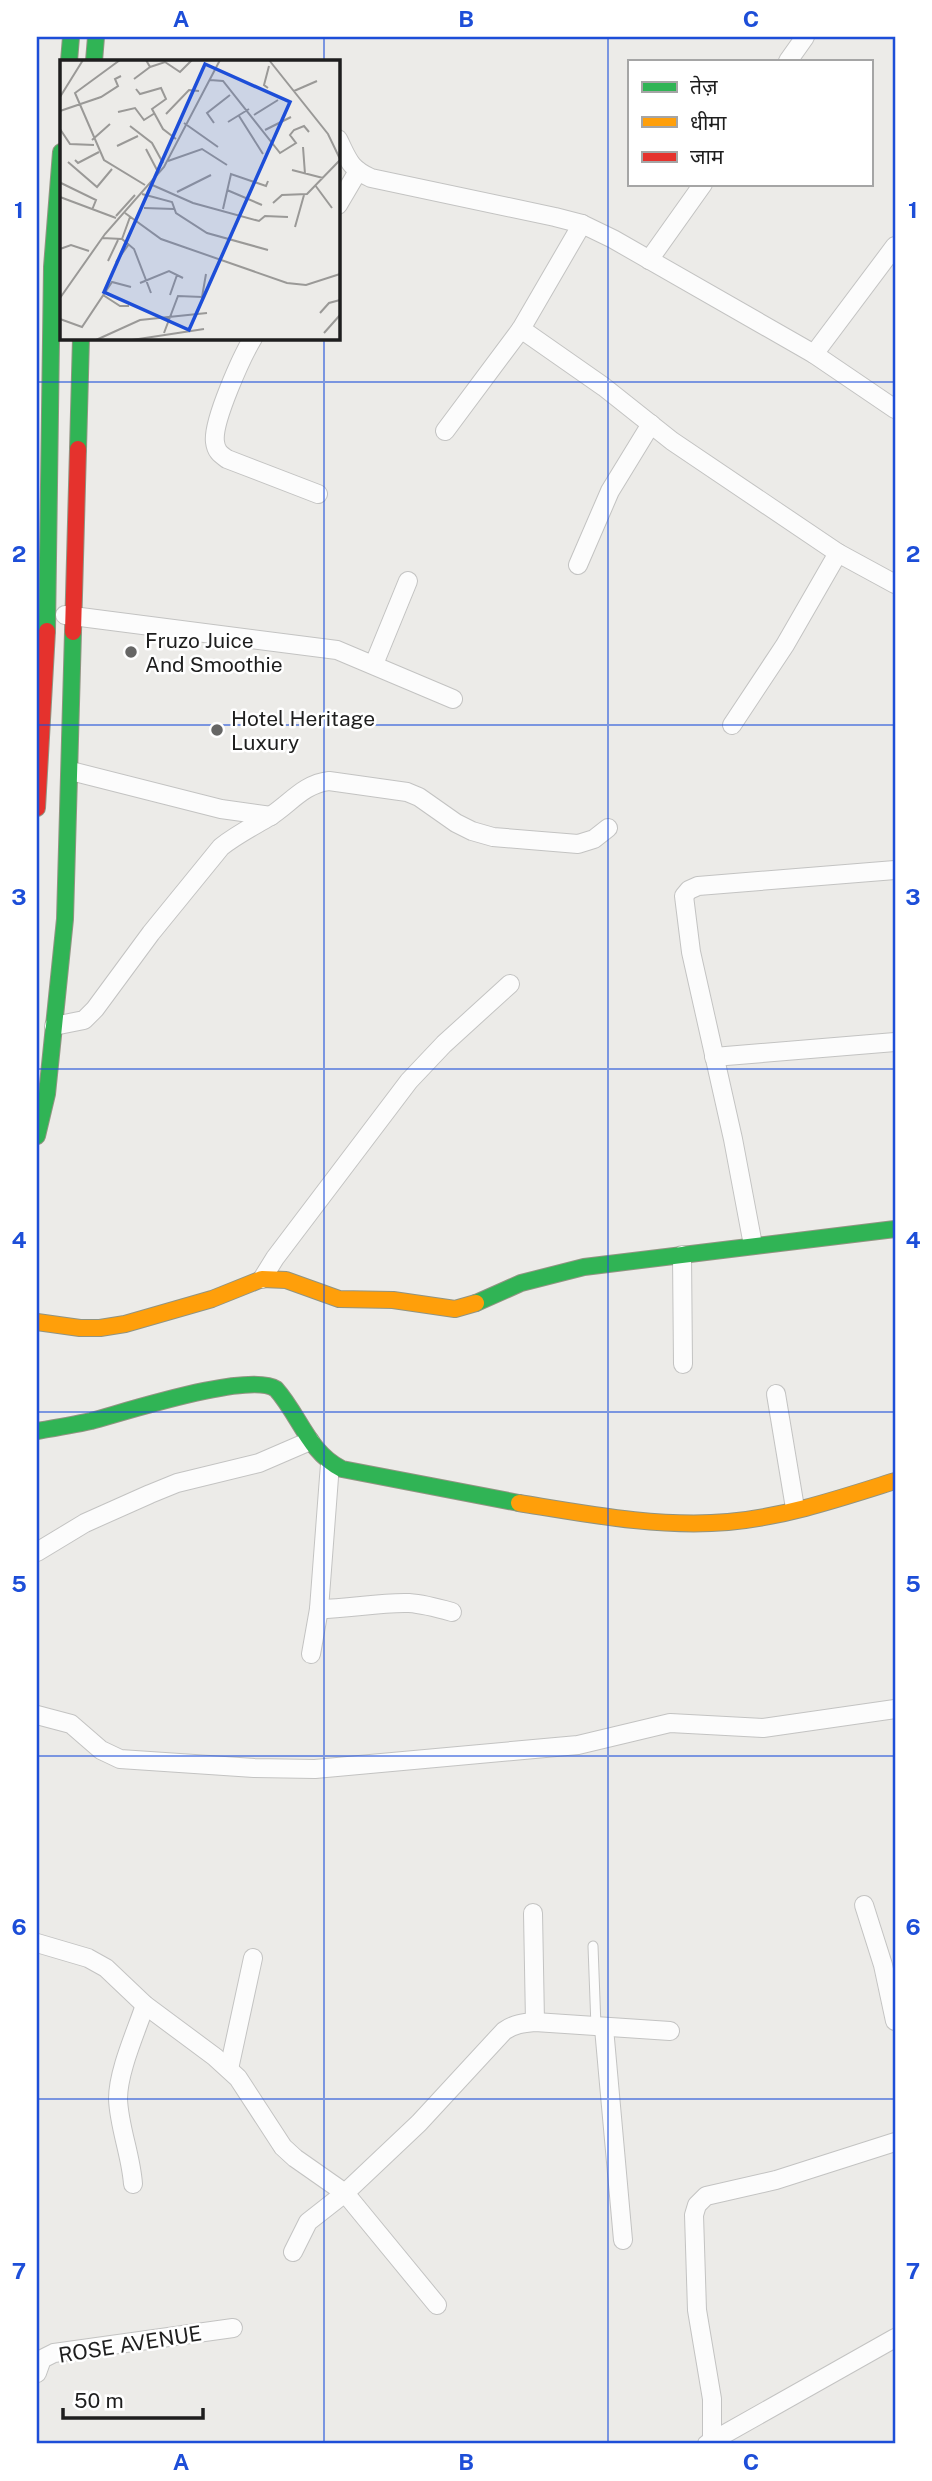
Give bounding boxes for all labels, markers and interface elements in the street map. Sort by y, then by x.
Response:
text: A [173,5,190,32]
text: B [458,5,474,32]
text: C [743,5,759,32]
inset map [60,60,340,340]
legend [628,60,872,186]
text: तेज़ [690,74,718,99]
text: धीमा [690,110,727,135]
text: जाम [690,144,724,169]
text: 1 [14,196,24,223]
text: 1 [908,196,918,223]
text: 2 [12,540,26,567]
text: 2 [906,540,920,567]
place label: Fruzo Juice And Smoothie [145,628,283,677]
marker: Fruzo Juice And Smoothie [123,644,139,660]
place label: Hotel Heritage Luxury [231,706,375,755]
marker: Hotel Heritage Luxury [209,722,225,738]
text: 3 [11,883,27,910]
text: 3 [905,883,921,910]
text: 4 [11,1226,27,1253]
text: 4 [905,1226,921,1253]
text: 5 [11,1570,27,1597]
text: 5 [905,1570,921,1597]
text: 6 [11,1913,27,1940]
text: 6 [905,1913,921,1940]
text: 7 [12,2257,26,2284]
text: 7 [906,2257,920,2284]
street label: ROSE AVENUE [57,2320,203,2368]
scale bar [63,2376,203,2420]
text: 50 m [74,2388,124,2413]
text: A [173,2448,190,2475]
text: B [458,2448,474,2475]
text: C [743,2448,759,2475]

